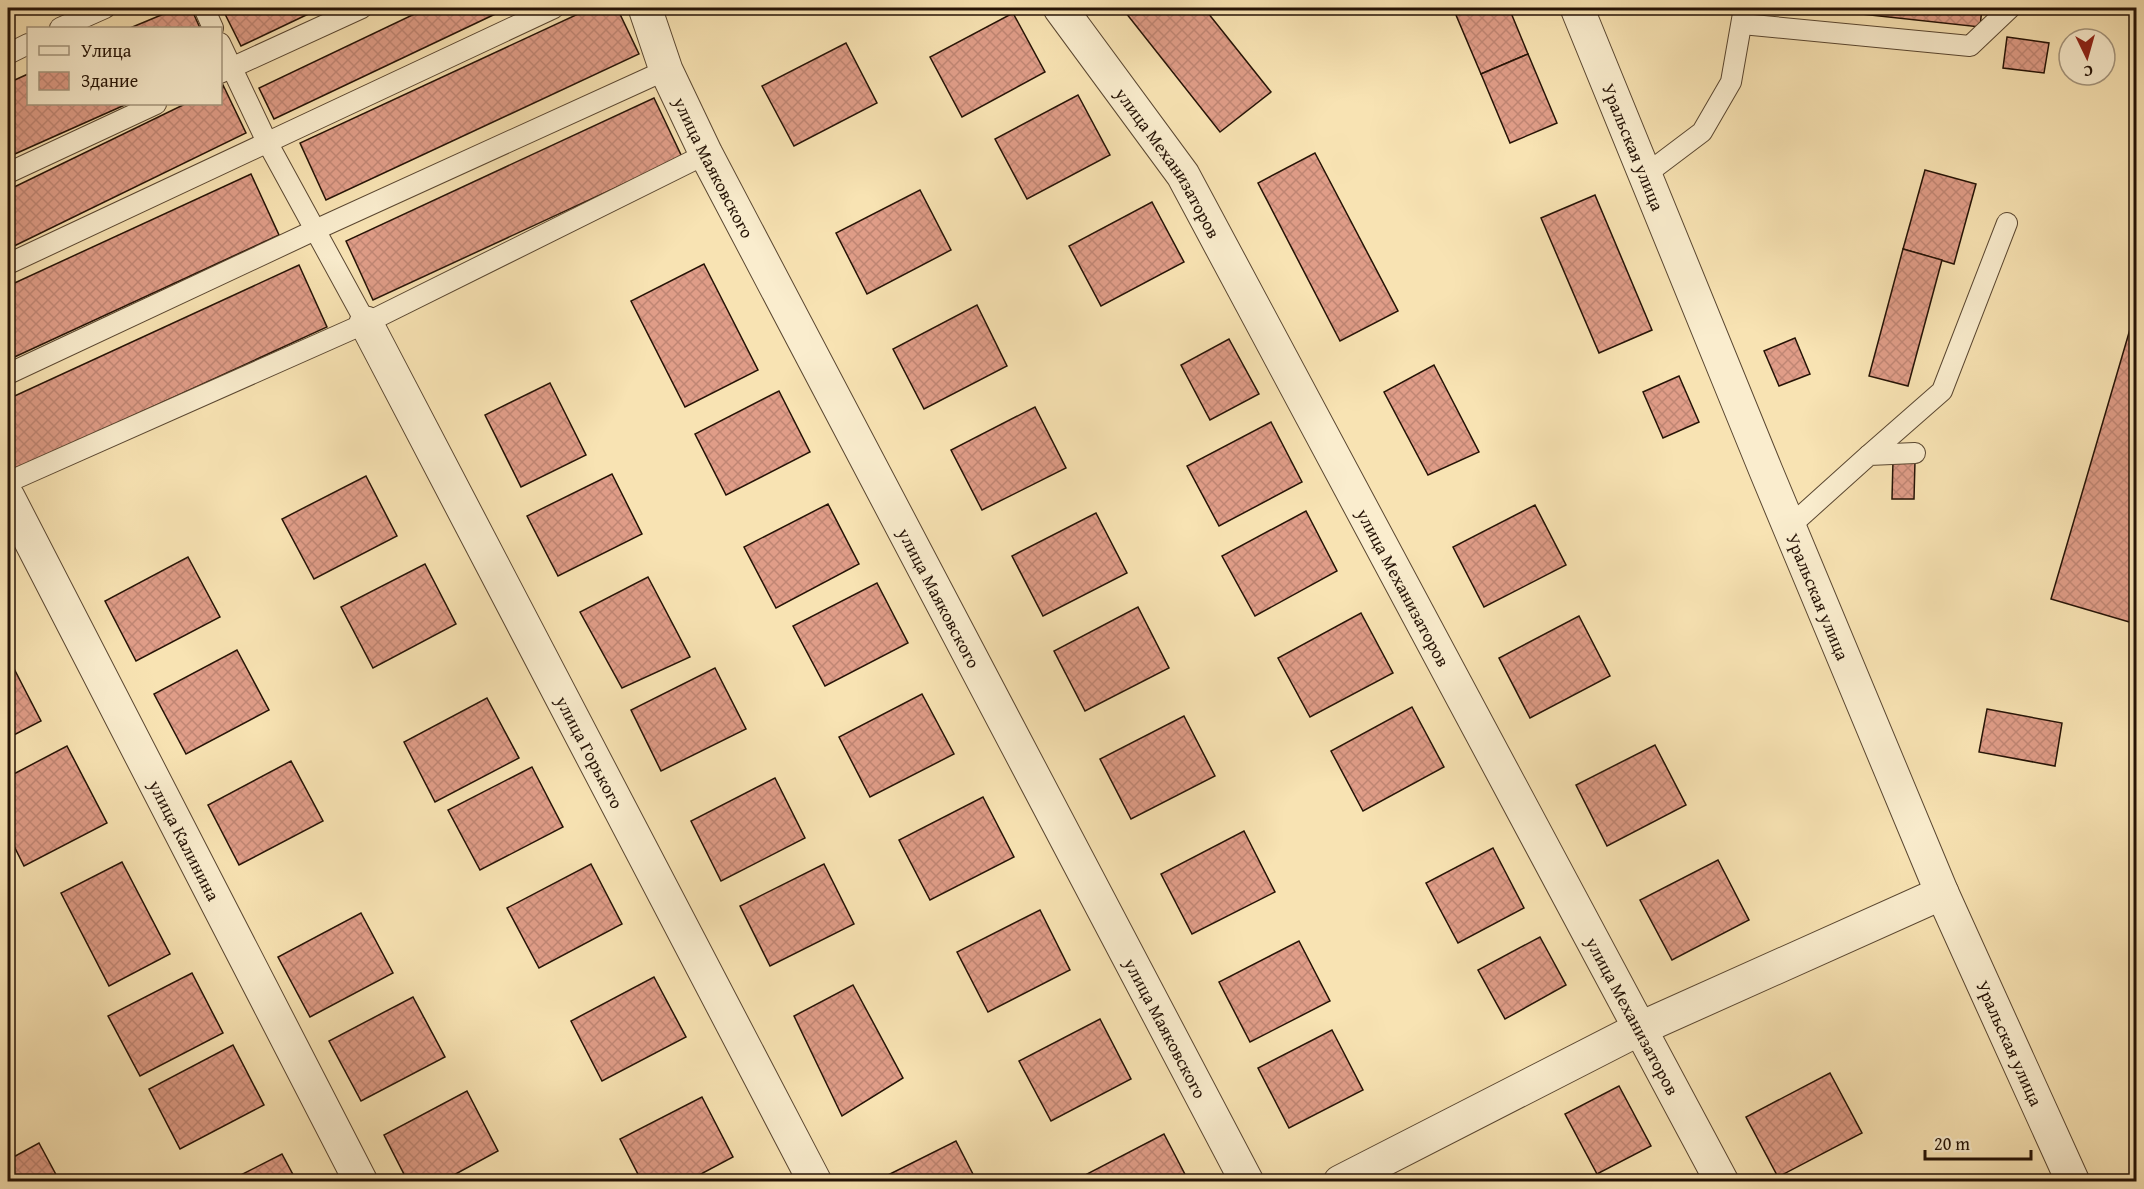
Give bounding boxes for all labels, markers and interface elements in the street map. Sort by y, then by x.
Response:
legend [27,27,222,105]
north arrow [2057,27,2117,87]
text: Улица [81,37,132,64]
text: С [2083,60,2094,84]
text: Здание [81,67,138,94]
street label: Уральская улица [1596,79,1672,215]
street label: улица Механизаторов [1108,80,1228,243]
street label: улица Маяковского [667,91,761,243]
street label: улица Механизаторов [1350,502,1457,671]
street label: улица Маяковского [891,522,988,673]
street label: Уральская улица [1780,529,1857,664]
street label: улица Горького [549,690,631,813]
street label: улица Калинина [142,774,227,906]
street label: улица Механизаторов [1579,931,1687,1100]
street label: улица Маяковского [1117,952,1214,1103]
street label: Уральская улица [1970,976,2050,1111]
scale bar [1925,1123,2032,1161]
text: 20 m [1934,1130,1970,1157]

